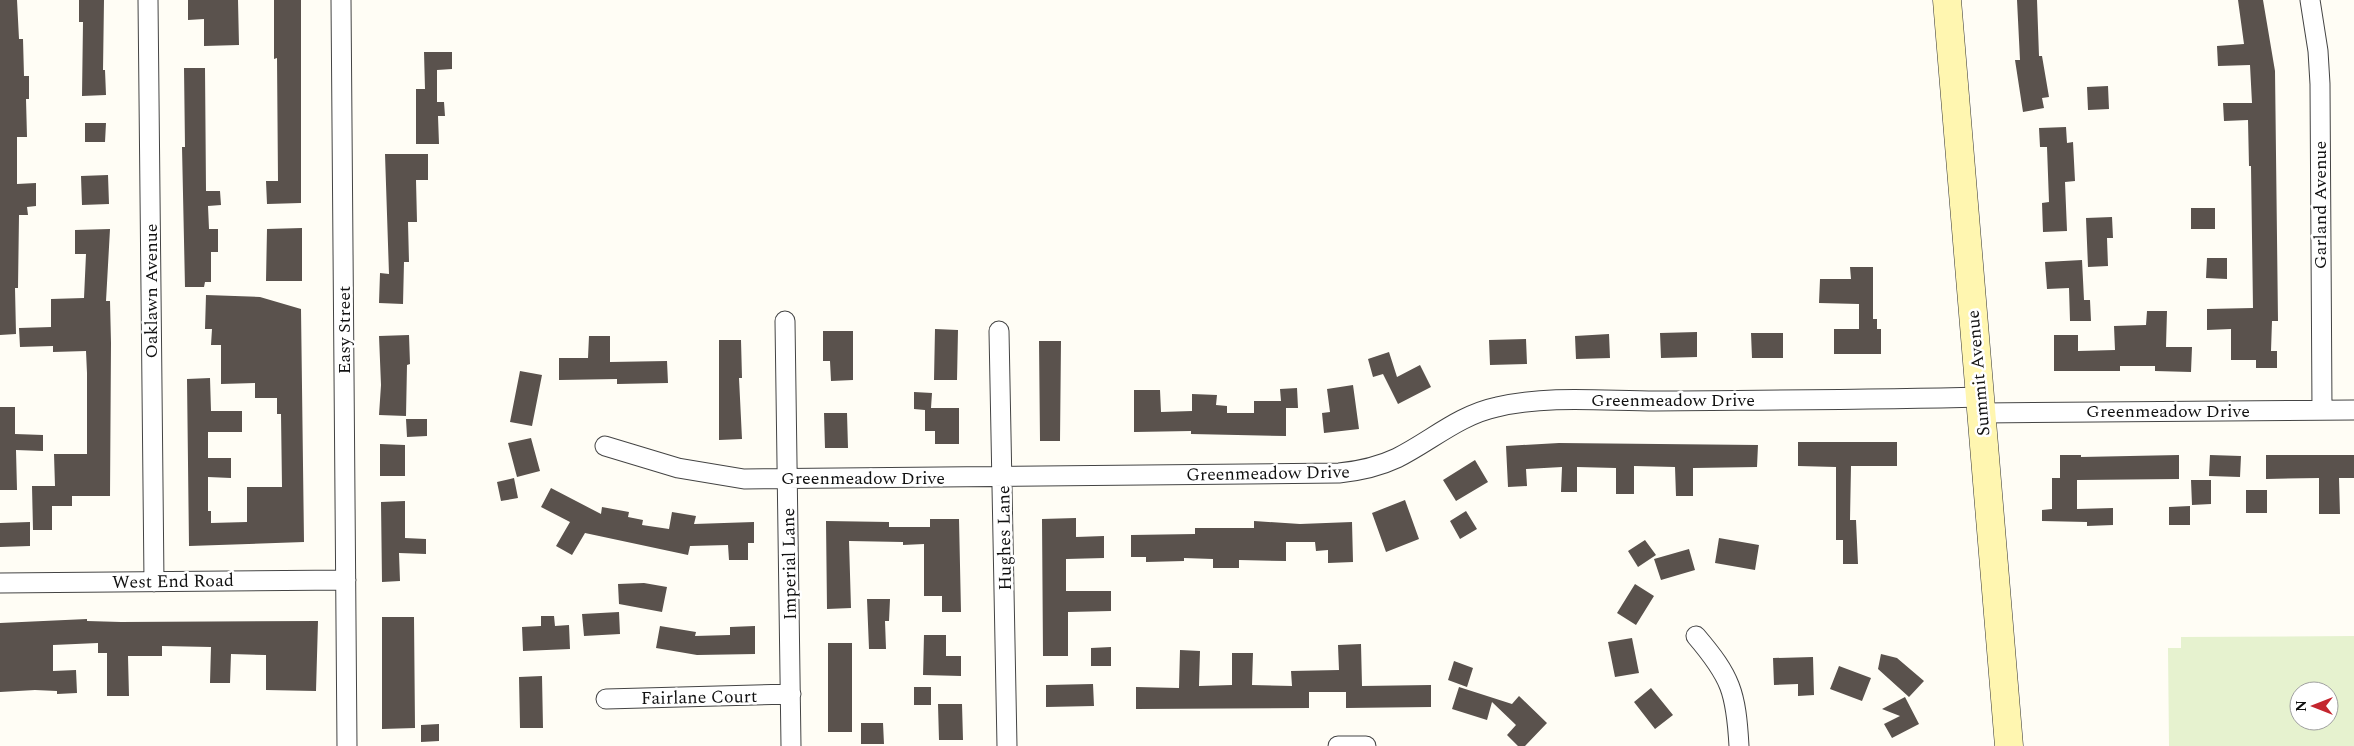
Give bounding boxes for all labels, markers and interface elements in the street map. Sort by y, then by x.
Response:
street label: Garland Avenue [2307,141,2334,269]
street label: Oaklawn Avenue [138,223,165,359]
street label: Easy Street [331,286,358,374]
street label: Summit Avenue [1960,309,1997,437]
street label: Greenmeadow Drive [1591,387,1755,414]
street label: Greenmeadow Drive [2086,398,2250,425]
street label: Greenmeadow Drive [1186,459,1350,488]
street label: Greenmeadow Drive [781,465,945,492]
street label: Hughes Lane [990,485,1019,591]
street label: Imperial Lane [775,508,804,620]
street label: West End Road [112,567,234,596]
north arrow [2289,681,2339,731]
street label: Fairlane Court [641,683,757,712]
text: N [2291,700,2312,712]

